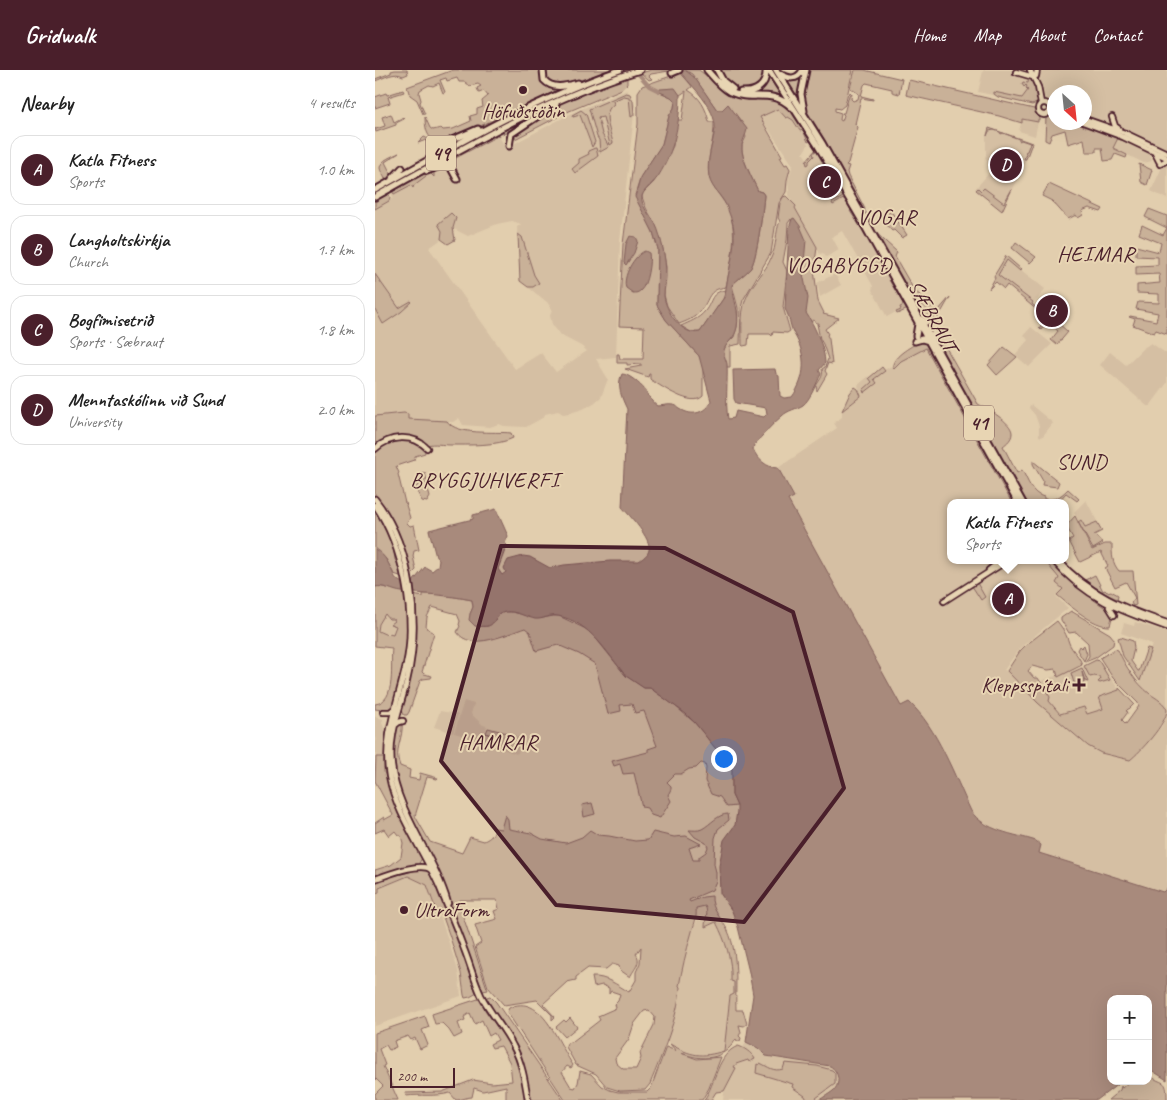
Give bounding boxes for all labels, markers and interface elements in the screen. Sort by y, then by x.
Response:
text: Gridwalk [25,20,95,50]
text: Home [913,24,946,46]
text: Map [974,24,1001,46]
text: About [1029,24,1065,46]
text: Contact [1093,24,1142,46]
marker: Höfuðstöðin [517,84,529,96]
north arrow [1047,85,1092,130]
text: Nearby [20,90,73,116]
text: 4 results [308,93,355,113]
place label: Höfuðstöðin [482,98,565,124]
road number: 49 [426,136,456,170]
pin: D [990,146,1022,184]
text: Katla Fitness [68,148,155,172]
text: A [33,160,41,180]
text: 1.0 km [317,160,354,180]
pin: C [809,163,841,201]
text: Sports [68,172,104,192]
district label: VOGAR [857,203,919,231]
text: Langholtskirkja [68,228,170,252]
text: B [33,240,41,260]
text: 1.7 km [317,240,354,260]
district label: HEIMAR [1057,240,1137,268]
district label: VOGABYGGÐ [786,251,894,279]
text: Church [68,252,108,272]
street label: SÆBRAUT [903,276,966,361]
pin: B [1036,292,1068,330]
text: Bogfimisetrið [68,308,152,332]
text: C [33,320,41,340]
text: 1.8 km [317,320,354,340]
text: Sports · Sæbraut [68,332,163,352]
text: Menntaskólinn við Sund [68,388,223,412]
text: D [32,400,42,420]
text: 2.0 km [317,400,354,420]
road number: 41 [964,406,994,440]
text: University [68,412,121,432]
district label: SUND [1056,448,1109,476]
district label: BRYGGJUHVERFI [410,466,564,494]
popup [947,499,1069,564]
text: Katla Fitness [965,510,1051,534]
text: Sports [965,534,1001,554]
pin: A [992,580,1024,618]
place label: Kleppsspítali [981,672,1071,698]
marker: Kleppsspítali [1072,678,1086,692]
district label: HAMRAR [458,728,540,756]
your location [711,746,737,772]
place label: UltraForm [414,897,490,923]
marker: UltraForm [398,904,410,916]
map controls [1107,995,1152,1085]
button: + [1107,995,1152,1040]
button: − [1107,1040,1152,1085]
scale bar [390,1065,455,1088]
text: 200 m [397,1068,427,1085]

